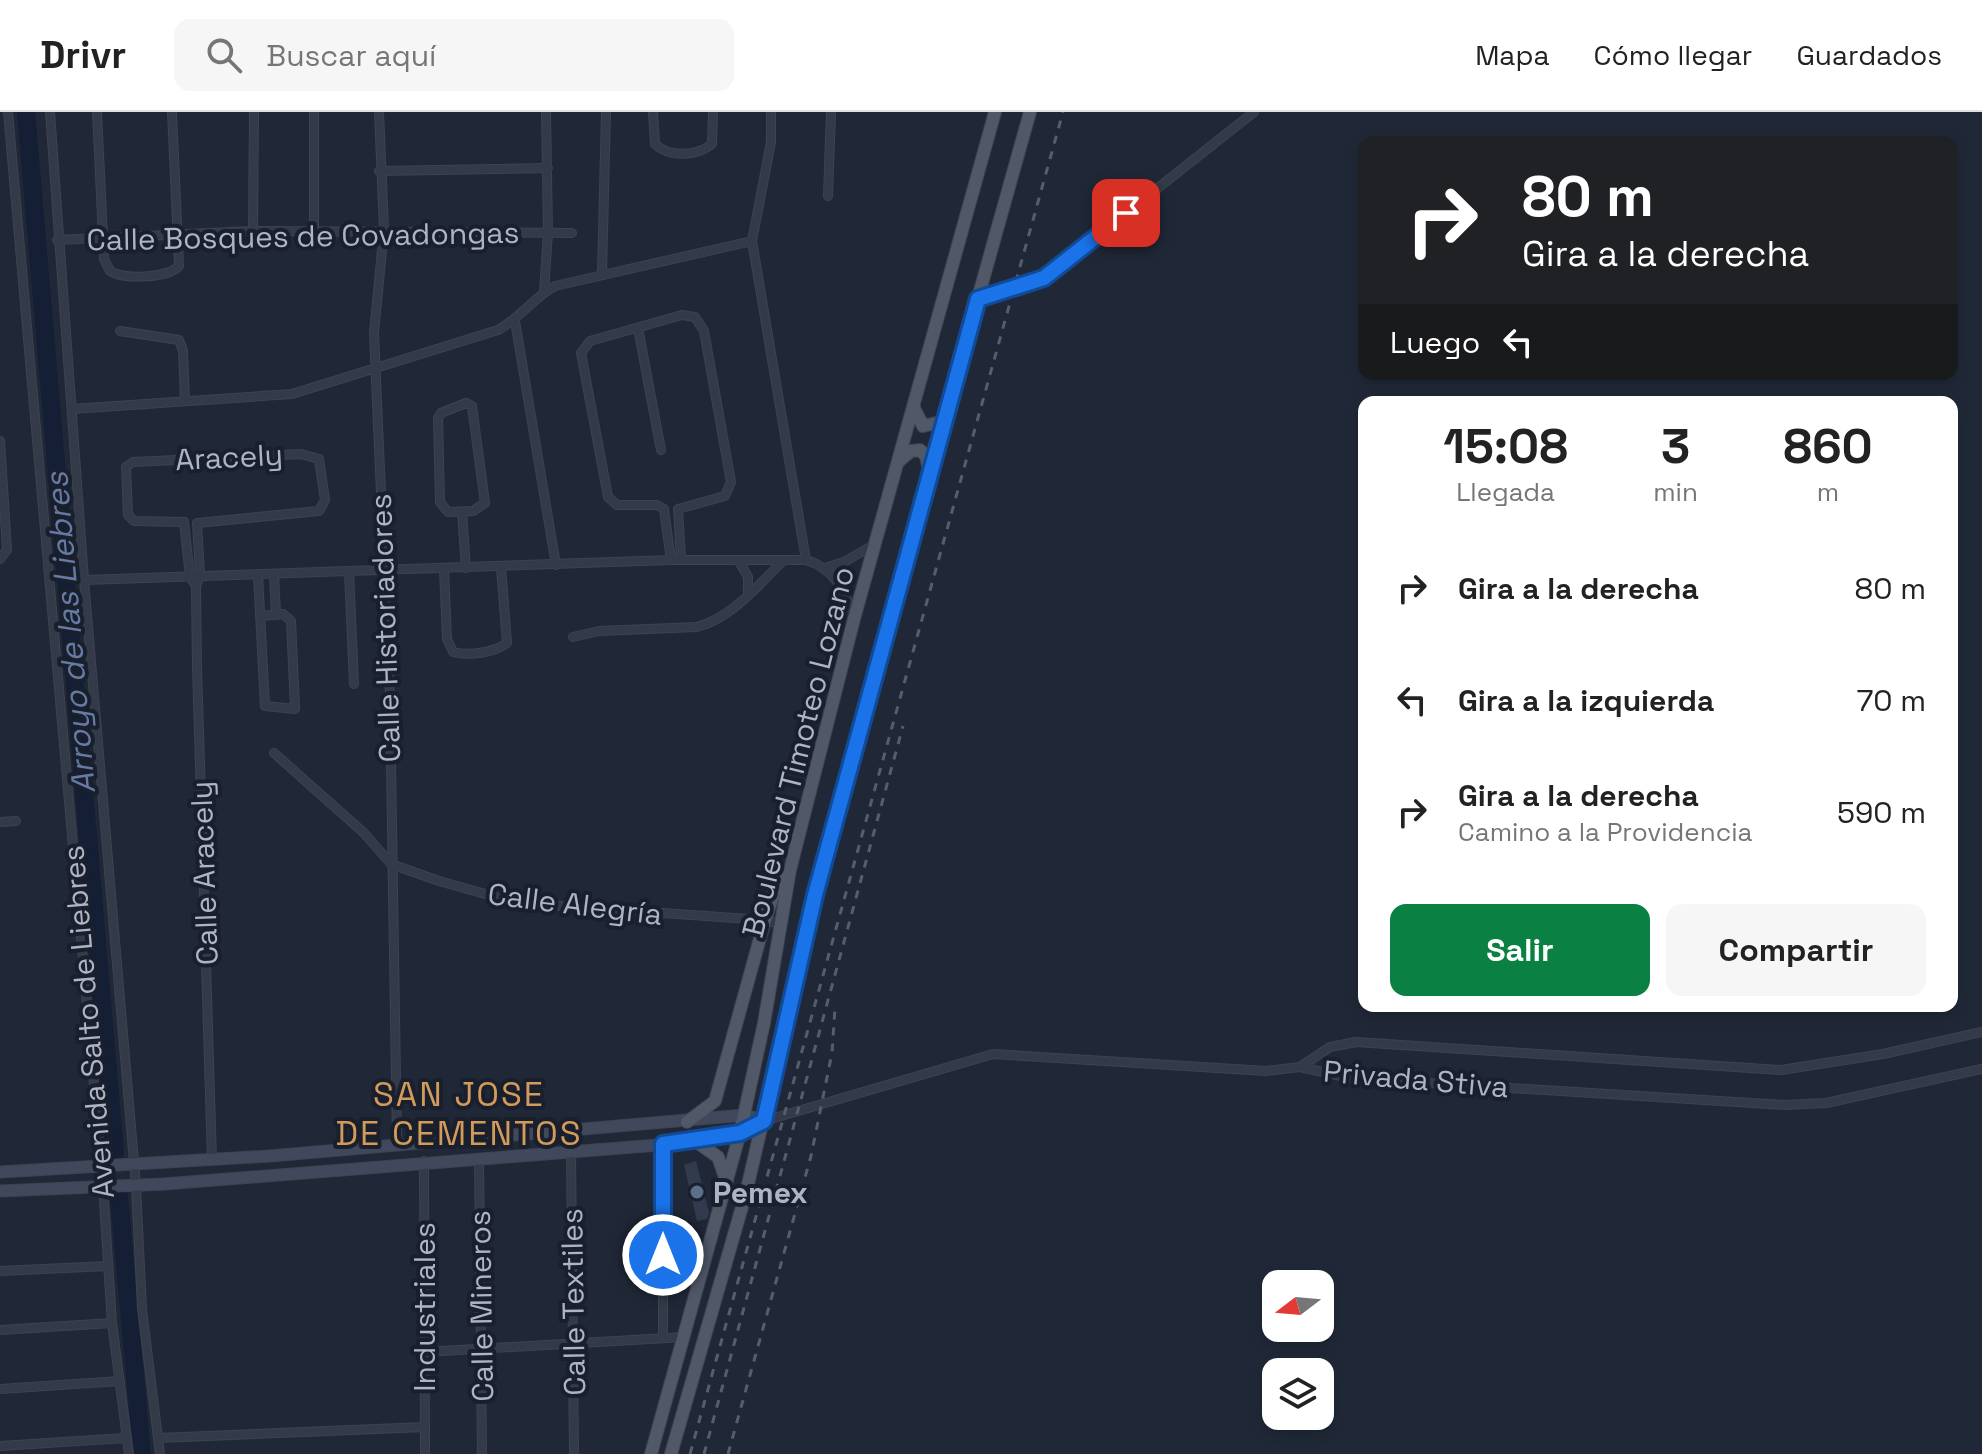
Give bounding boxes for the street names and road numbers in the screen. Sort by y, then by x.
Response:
street label: Calle Bosques de Covadongas [86,213,520,259]
street label: Aracely [174,435,284,479]
street label: Calle Historiadores [361,493,409,763]
street label: Boulevard Timoteo Lozano [733,562,863,942]
street label: Calle Aracely [181,780,227,966]
street label: Avenida Salto de Liebres [53,844,123,1200]
street label: Calle Alegría [486,874,664,934]
street label: Privada Stiva [1322,1051,1510,1107]
street label: Calle Textiles [552,1208,594,1396]
street label: Calle Mineros [460,1210,502,1402]
street label: Industriales [405,1222,444,1392]

